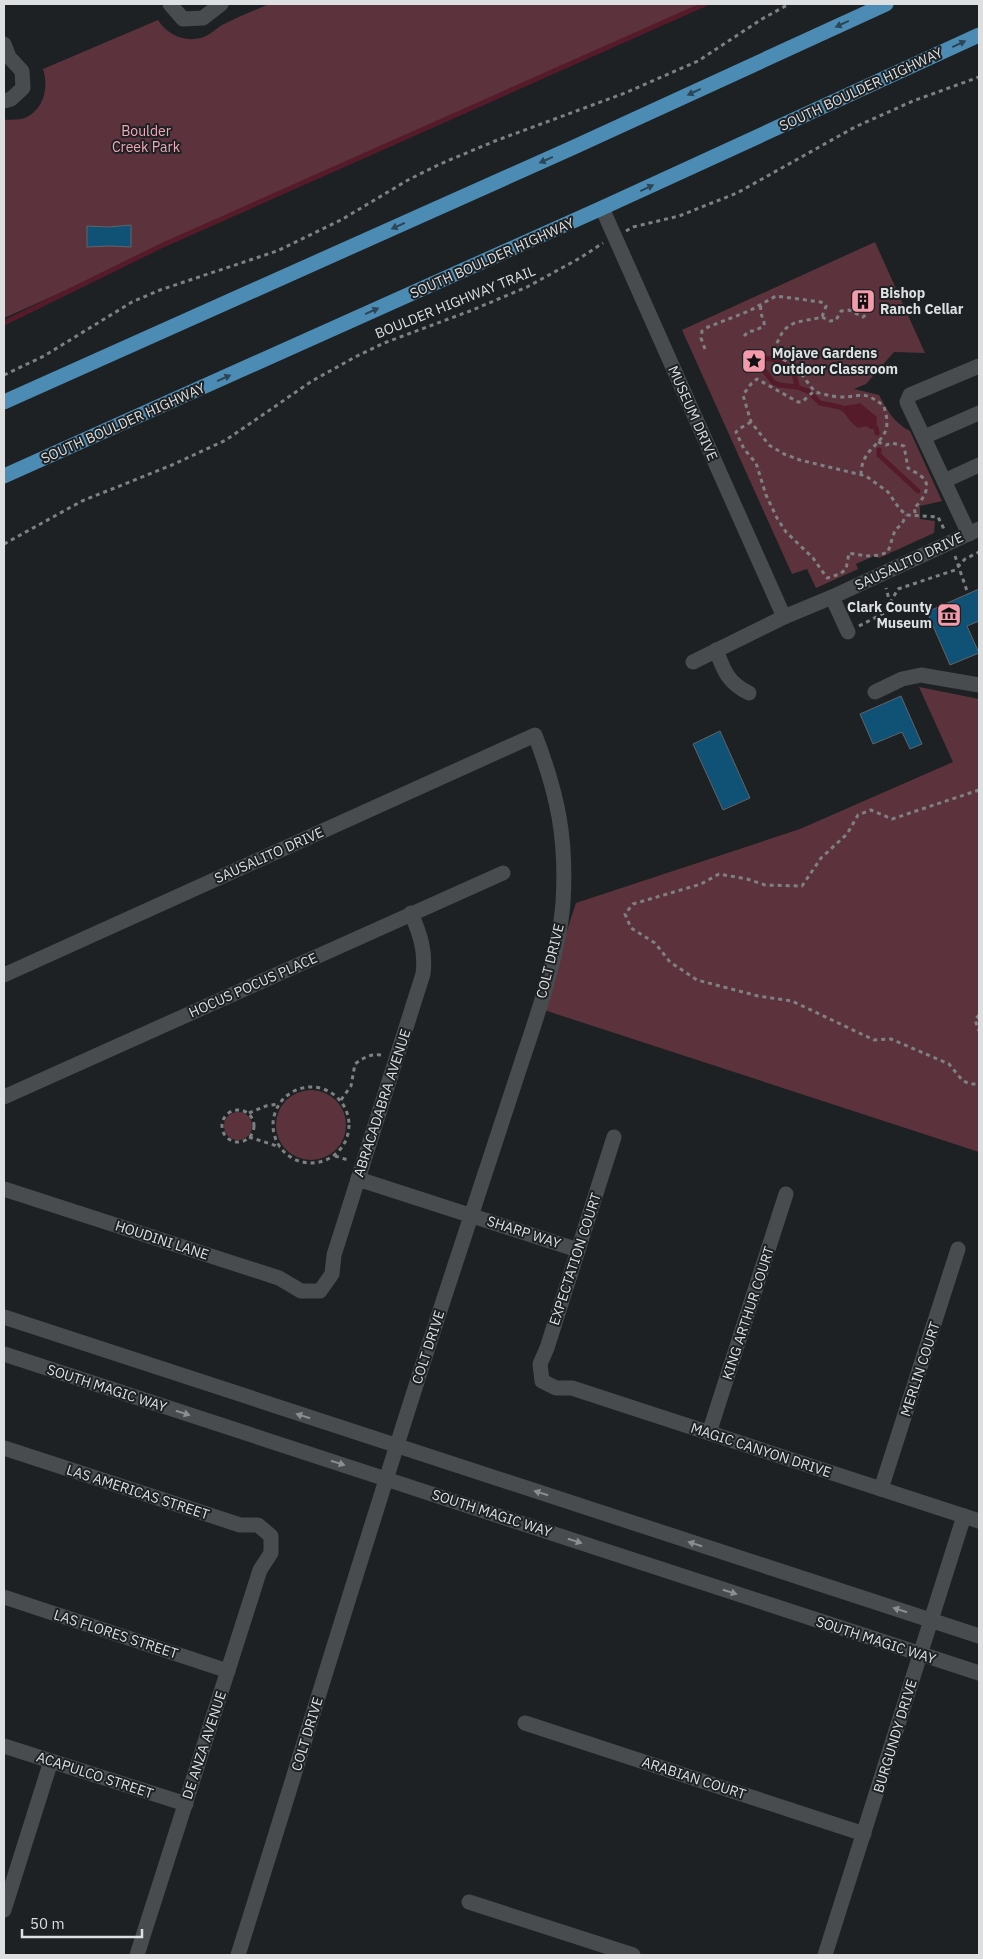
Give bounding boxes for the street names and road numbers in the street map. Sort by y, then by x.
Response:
street label: SOUTH BOULDER HIGHWAY [776,43,946,135]
street label: SOUTH BOULDER HIGHWAY [407,213,578,302]
street label: BOULDER HIGHWAY TRAIL [372,262,538,342]
street label: MUSEUM DRIVE [664,363,722,463]
street label: SOUTH BOULDER HIGHWAY [38,378,209,467]
street label: SAUSALITO DRIVE [852,528,966,594]
street label: SAUSALITO DRIVE [212,823,326,887]
street label: COLT DRIVE [532,922,568,1000]
street label: HOCUS POCUS PLACE [186,949,320,1021]
street label: ABRACADABRA AVENUE [350,1027,414,1179]
street label: EXPECTATION COURT [545,1190,605,1328]
street label: SHARP WAY [485,1212,564,1253]
street label: HOUDINI LANE [113,1216,211,1264]
street label: KING ARTHUR COURT [718,1244,778,1382]
street label: COLT DRIVE [408,1308,448,1386]
street label: MERLIN COURT [896,1319,944,1419]
street label: SOUTH MAGIC WAY [45,1360,170,1416]
street label: MAGIC CANYON DRIVE [688,1419,834,1481]
street label: LAS AMERICAS STREET [64,1460,212,1524]
street label: SOUTH MAGIC WAY [430,1485,555,1541]
street label: LAS FLORES STREET [51,1605,181,1663]
street label: SOUTH MAGIC WAY [814,1612,939,1668]
street label: BURGUNDY DRIVE [869,1677,921,1795]
street label: DE ANZA AVENUE [178,1689,230,1801]
street label: COLT DRIVE [287,1695,327,1773]
street label: ACAPULCO STREET [34,1748,156,1802]
street label: ARABIAN COURT [640,1753,748,1803]

